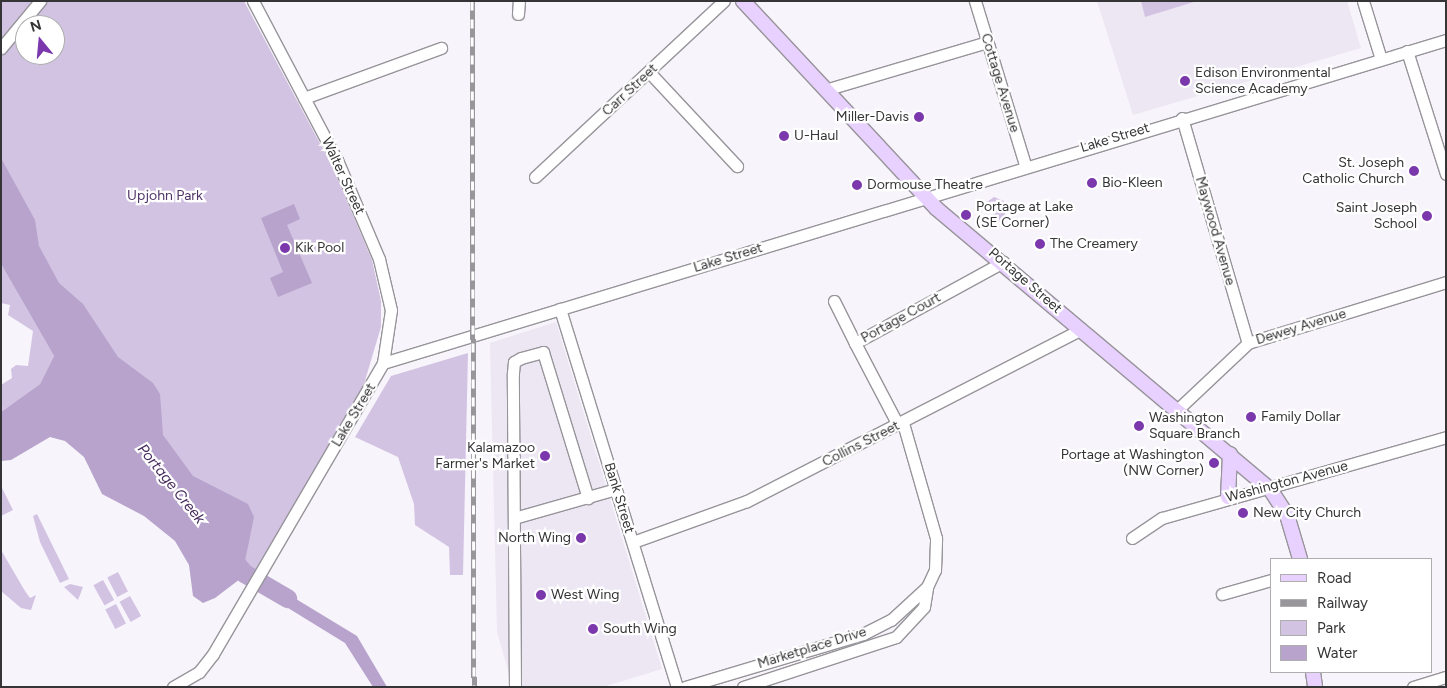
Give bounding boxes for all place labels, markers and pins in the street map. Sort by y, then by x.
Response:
place label: Edison Environmental Science Academy [1195,65,1331,98]
marker: Edison Environmental Science Academy [1179,75,1191,87]
place label: Miller-Davis [836,109,909,125]
marker: Miller-Davis [913,111,925,123]
place label: U-Haul [794,128,838,144]
marker: U-Haul [778,130,790,142]
place label: St. Joseph Catholic Church [1302,155,1404,188]
marker: St. Joseph Catholic Church [1408,165,1420,177]
place label: Bio-Kleen [1102,175,1162,191]
place label: Dormouse Theatre [867,177,983,193]
marker: Bio-Kleen [1086,177,1098,189]
marker: Dormouse Theatre [851,179,863,191]
place label: Portage at Lake (SE Corner) [976,199,1073,232]
place label: Saint Joseph School [1336,200,1417,232]
marker: Portage at Lake (SE Corner) [960,209,972,221]
marker: Saint Joseph School [1421,210,1433,222]
place label: The Creamery [1050,236,1138,252]
marker: The Creamery [1034,238,1046,250]
place label: Kik Pool [295,240,344,256]
marker: Kik Pool [279,242,291,254]
place label: Family Dollar [1261,409,1341,425]
place label: Washington Square Branch [1149,410,1240,442]
marker: Family Dollar [1245,411,1257,423]
marker: Washington Square Branch [1133,420,1145,432]
place label: Kalamazoo Farmer's Market [435,440,535,472]
place label: Portage at Washington (NW Corner) [1061,447,1204,480]
marker: Kalamazoo Farmer's Market [539,450,551,462]
marker: Portage at Washington (NW Corner) [1208,457,1220,469]
place label: New City Church [1253,505,1361,521]
marker: New City Church [1237,507,1249,519]
place label: North Wing [498,530,571,546]
marker: North Wing [575,532,587,544]
place label: West Wing [551,587,620,603]
marker: West Wing [535,589,547,601]
place label: South Wing [603,621,677,637]
marker: South Wing [587,623,599,635]

